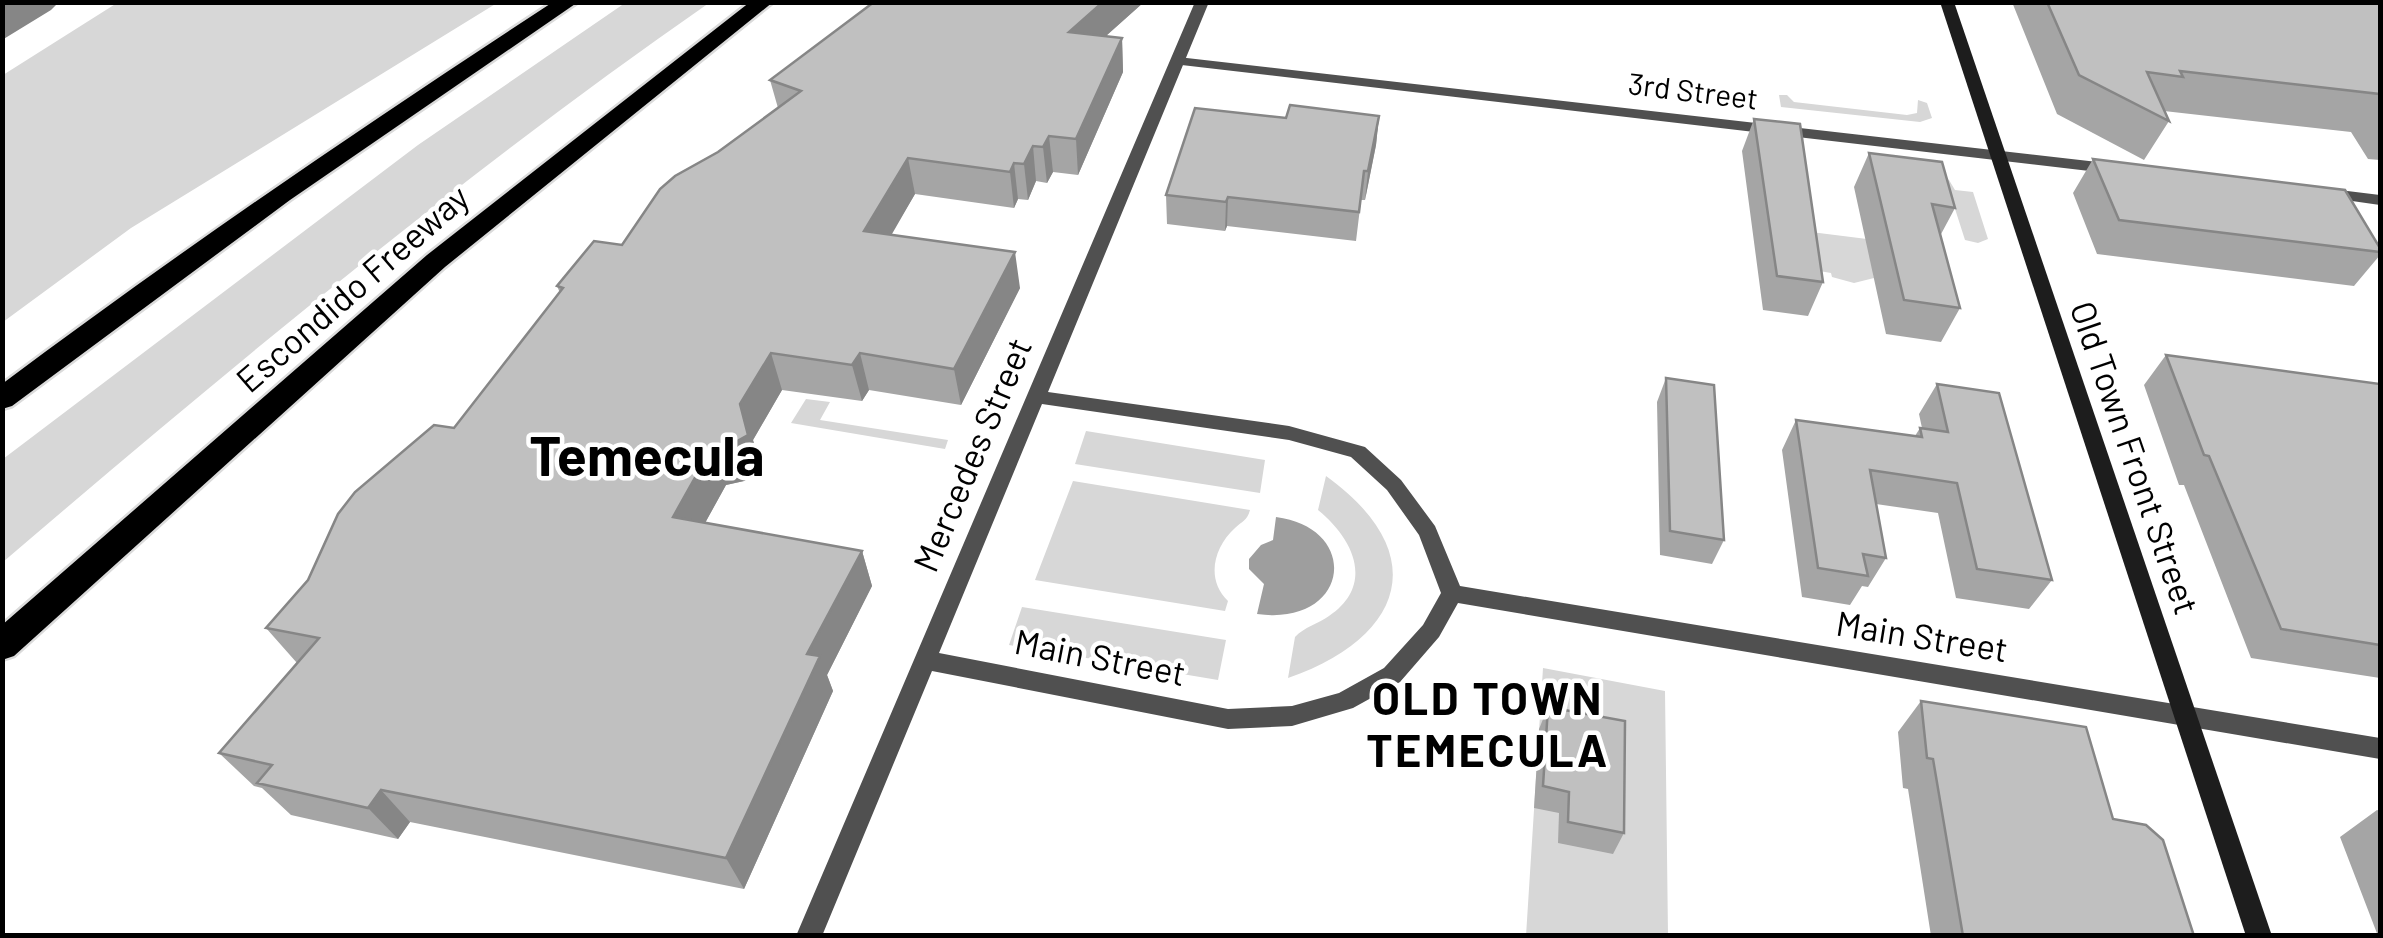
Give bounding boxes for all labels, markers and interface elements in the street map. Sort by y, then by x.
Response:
street label: 3rd Street [1626,64,1760,116]
street label: Escondido Freeway [227,175,477,400]
street label: Old Town Front Street [2063,295,2209,619]
street label: Mercedes Street [903,331,1039,577]
district label: Temecula [529,421,765,487]
street label: Main Street [1833,601,2011,669]
street label: Main Street [1011,619,1189,693]
district label: OLD TOWN TEMECULA [1366,670,1610,776]

